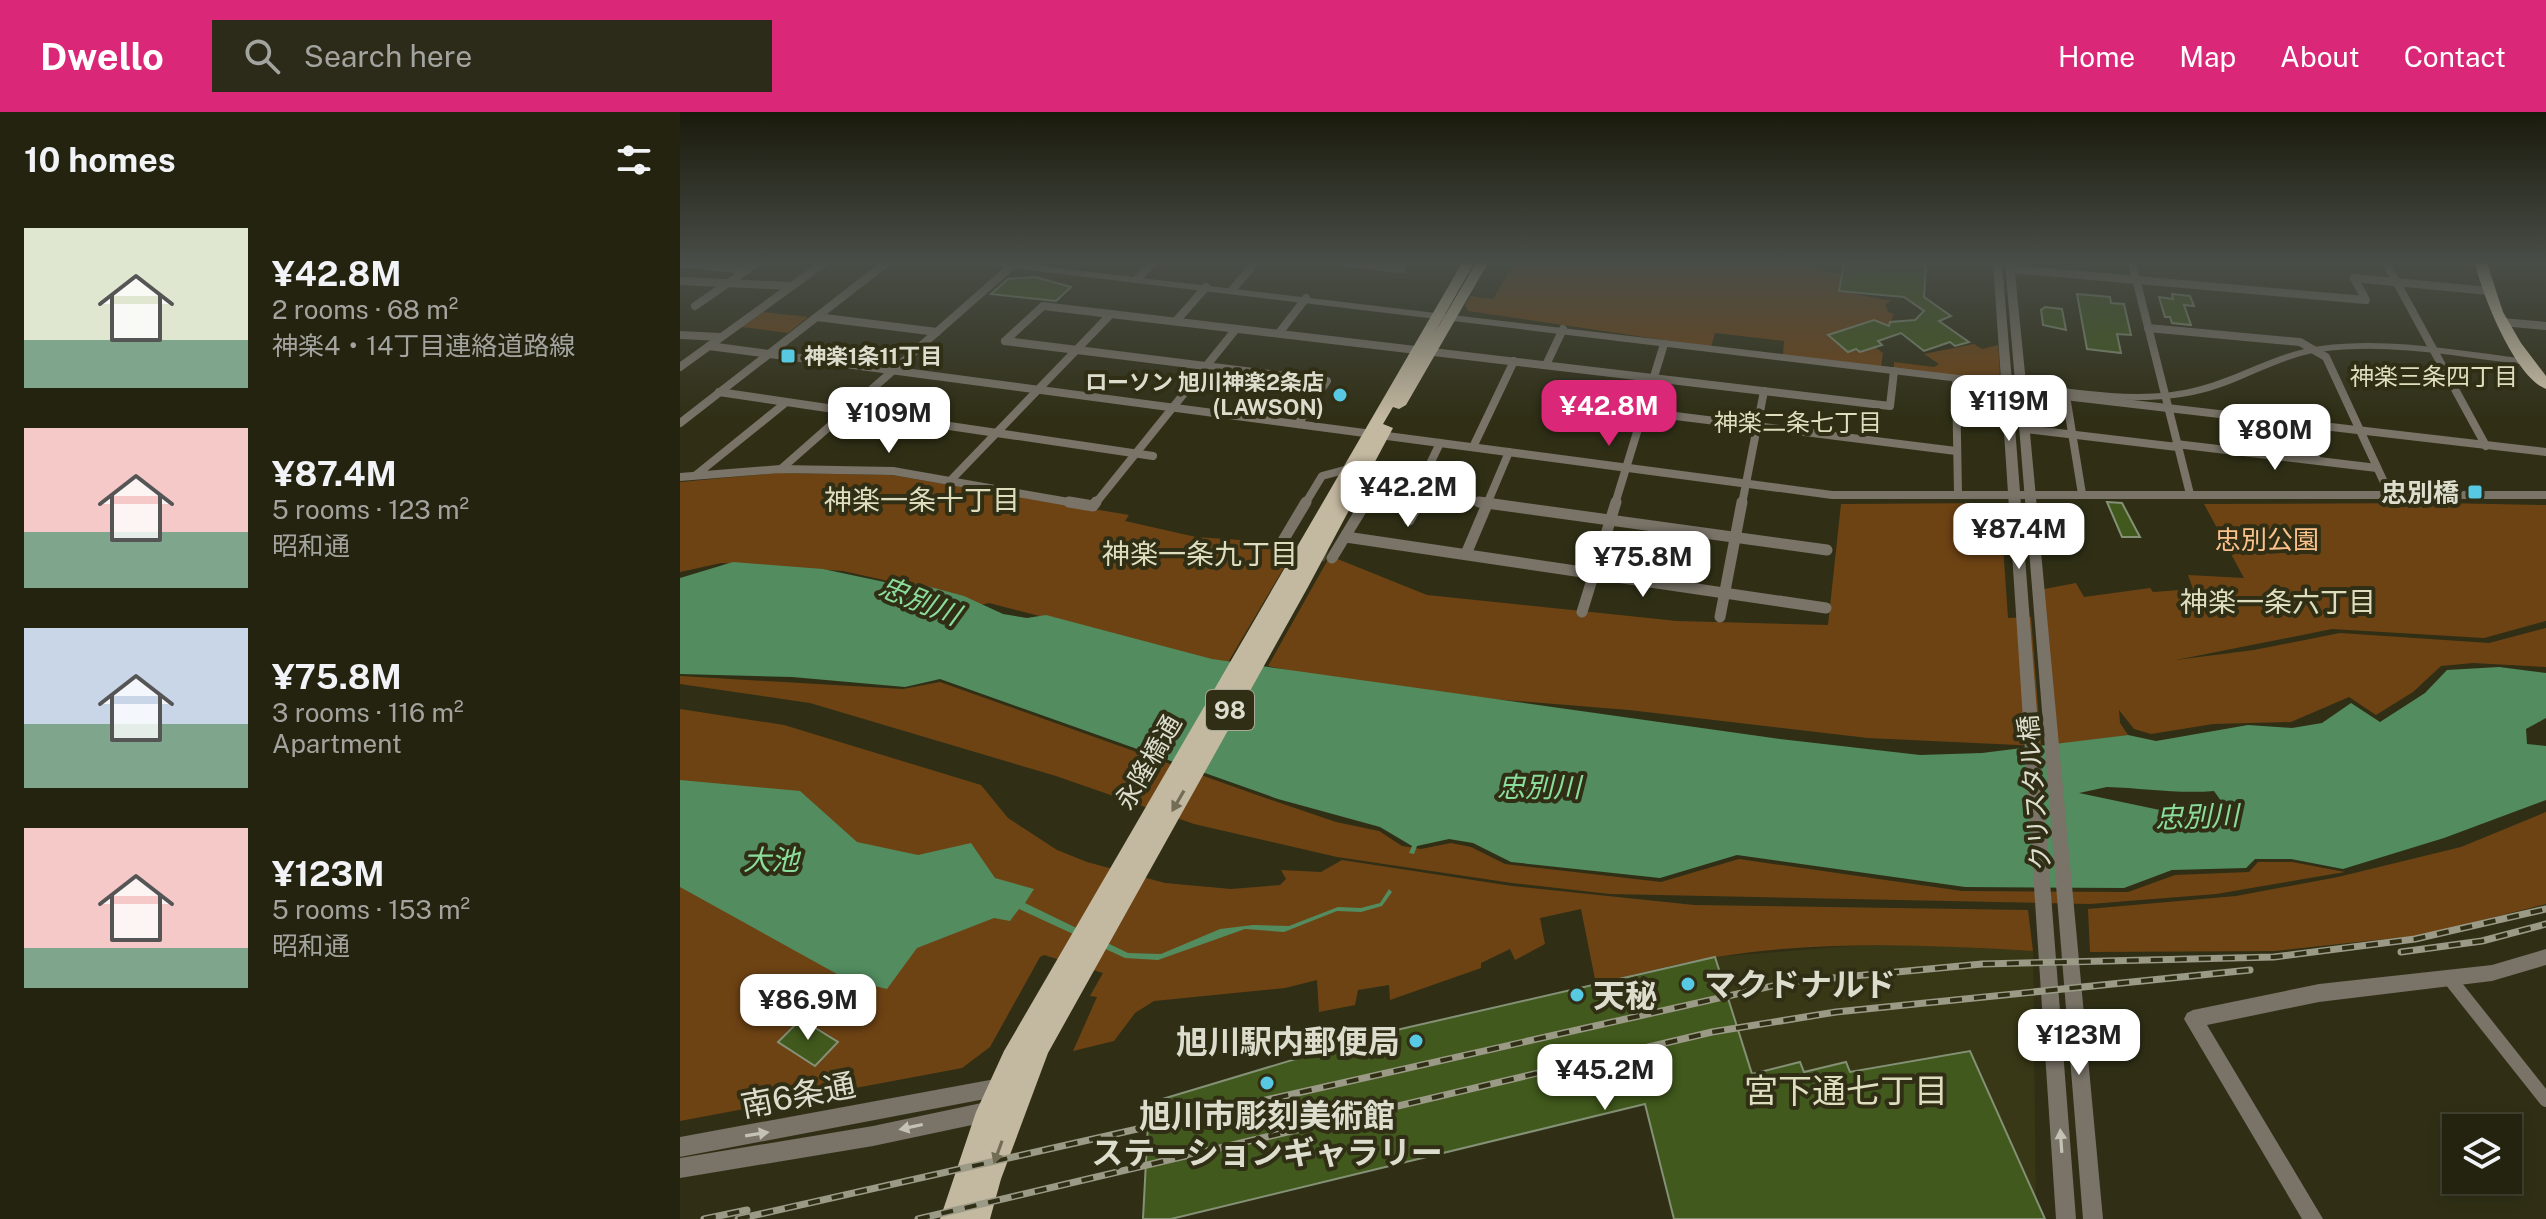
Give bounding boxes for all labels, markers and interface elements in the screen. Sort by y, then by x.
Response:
search box [212,20,772,92]
text: Dwello [40,34,164,79]
icon: search [240,34,284,78]
text: Search here [304,38,472,74]
text: Home [2058,40,2135,73]
text: Map [2179,40,2236,73]
text: About [2280,40,2360,73]
text: Contact [2404,40,2506,73]
icon: filters [612,138,656,182]
text: 10 homes [24,140,176,180]
text: ¥42.8M [272,254,401,294]
icon: home [88,260,184,356]
text: 2 rooms · 68 m² [272,294,458,325]
text: 神楽4・14丁目連絡道路線 [272,330,575,361]
place label: 神楽1条11丁目 [804,343,942,369]
marker: 神楽1条11丁目 [779,347,797,365]
district label: 神楽三条四丁目 [2350,362,2518,390]
place label: ローソン 旭川神楽2条店 (LAWSON) [1085,369,1324,420]
pin: ¥119M [1953,375,2065,443]
pin: ¥42.8M [1544,380,1674,448]
text: ¥119M [1969,385,2049,416]
marker: ローソン 旭川神楽2条店 (LAWSON) [1331,386,1349,404]
pin: ¥109M [833,387,945,455]
text: ¥42.8M [1559,390,1659,421]
text: ¥109M [846,397,932,428]
pin: ¥80M [2228,404,2322,472]
district label: 神楽二条七丁目 [1714,408,1882,436]
text: ¥80M [2237,414,2313,445]
text: ¥87.4M [272,454,397,494]
icon: home [88,460,184,556]
pin: ¥42.2M [1343,461,1473,529]
text: ¥42.2M [1359,471,1457,502]
place label: 忠別橋 [2381,477,2459,508]
district label: 神楽一条十丁目 [824,483,1020,516]
marker: 忠別橋 [2466,483,2484,501]
text: 5 rooms · 123 m² [272,494,469,525]
pin: ¥87.4M [1954,503,2084,571]
text: ¥87.4M [1971,513,2067,544]
park label: 忠別公園 [2215,524,2319,555]
text: 昭和通 [272,530,350,561]
pin: ¥75.8M [1578,531,1708,599]
district label: 神楽一条九丁目 [1102,537,1298,570]
text: ¥75.8M [1593,541,1693,572]
water label: 忠別川 [875,569,968,632]
district label: 神楽一条六丁目 [2180,585,2376,618]
text: ¥75.8M [272,657,402,697]
icon: home [88,660,184,756]
road number: 98 [1206,690,1254,730]
text: 3 rooms · 116 m² [272,697,464,728]
street label: 永隆橋通 [1109,709,1187,815]
street label: クリスタル橋 [2012,714,2056,872]
text: Apartment [272,728,402,759]
water label: 忠別川 [1497,770,1584,803]
one-way arrow [1171,789,1185,812]
water label: 忠別川 [2154,798,2243,834]
water label: 大池 [743,843,802,876]
text: ¥123M [272,854,384,894]
icon: home [88,860,184,956]
text: 5 rooms · 153 m² [272,894,470,925]
text: 昭和通 [272,930,350,961]
place label: マクドナルド [1704,966,1896,1003]
pin: ¥86.9M [743,974,873,1042]
marker: マクドナルド [1679,975,1697,993]
place label: 天秘 [1593,977,1657,1014]
text: ¥86.9M [758,984,858,1015]
marker: 天秘 [1568,986,1586,1004]
pin: ¥123M [2023,1009,2135,1077]
text: ¥123M [2036,1019,2122,1050]
place label: 旭川駅内郵便局 [1176,1023,1400,1060]
marker: 旭川駅内郵便局 [1407,1032,1425,1050]
pin: ¥45.2M [1540,1044,1670,1112]
text: ¥45.2M [1555,1054,1655,1085]
street label: 南6条通 [738,1066,858,1124]
district label: 宮下通七丁目 [1744,1071,1948,1111]
marker: 旭川市彫刻美術館 ステーションギャラリー [1258,1074,1276,1092]
place label: 旭川市彫刻美術館 ステーションギャラリー [1091,1097,1443,1171]
map controls [2442,1114,2522,1194]
button: layers [2442,1114,2522,1194]
one-way arrow [899,1122,924,1134]
one-way arrow [745,1127,770,1140]
one-way arrow [2054,1128,2067,1153]
one-way arrow [991,1141,1004,1165]

